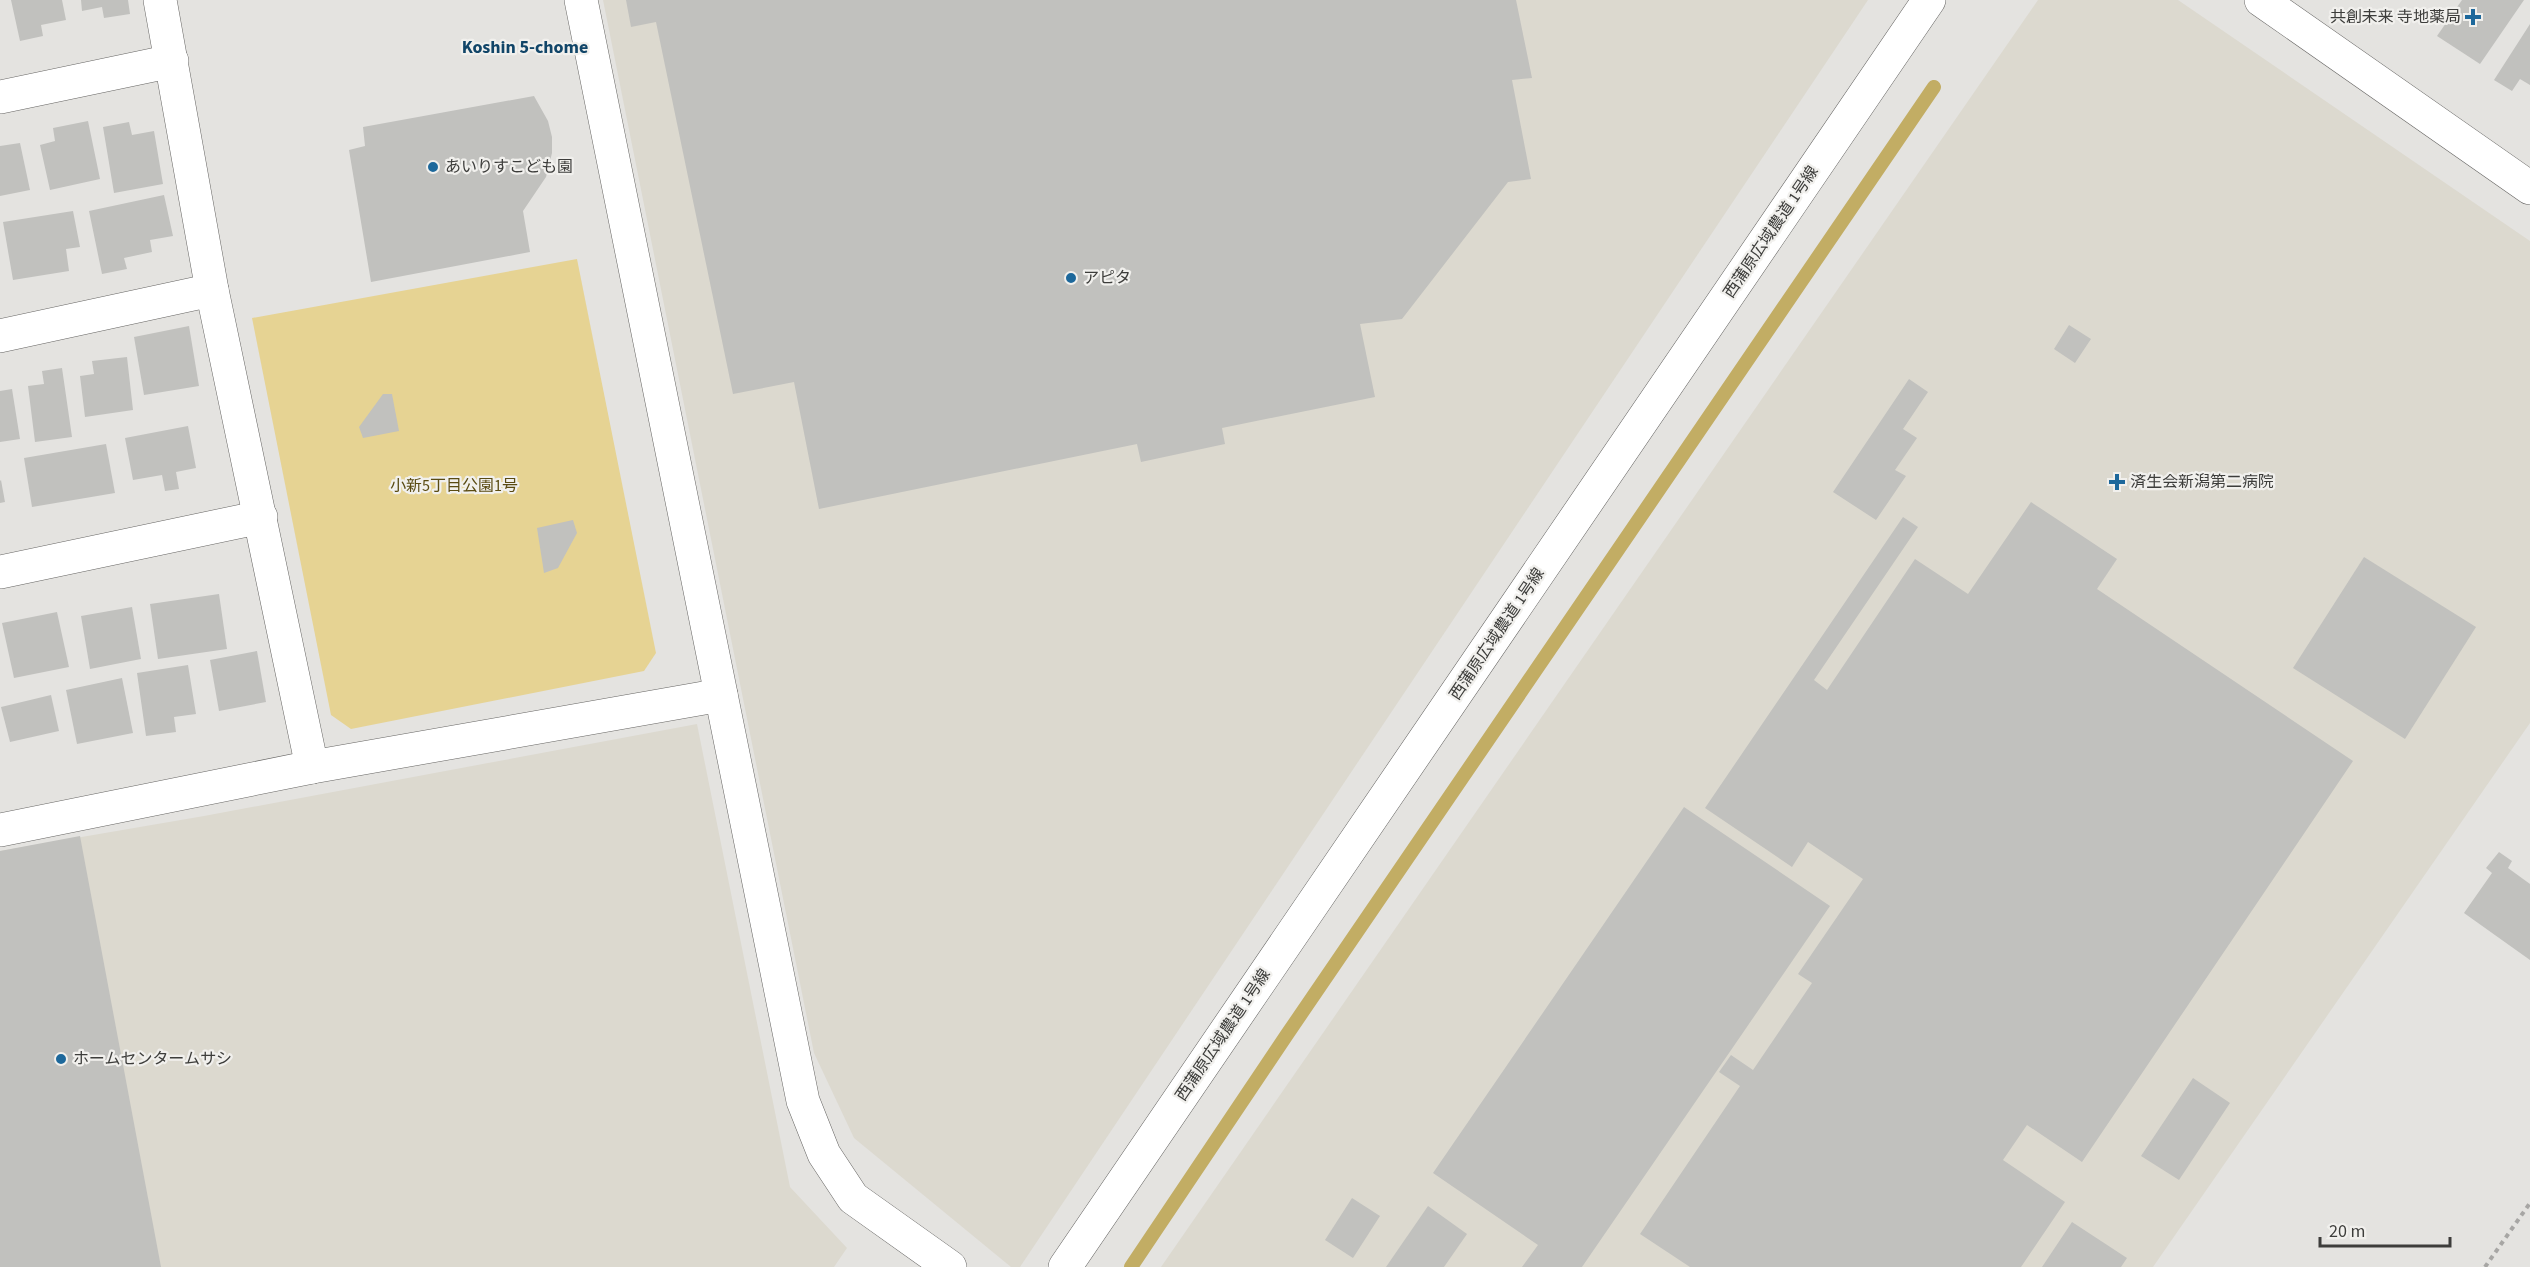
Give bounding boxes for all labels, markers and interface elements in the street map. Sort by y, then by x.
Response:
place label: 共創未来 寺地薬局 [2330,6,2461,28]
marker: 共創未来 寺地薬局 [2466,10,2480,24]
district label: Koshin 5-chome [462,35,588,60]
place label: あいりすこども園 [445,156,573,178]
marker: あいりすこども園 [426,160,440,174]
street label: 西蒲原広域農道 1号線 [1718,162,1824,302]
place label: アピタ [1083,267,1131,289]
marker: アピタ [1064,271,1078,285]
place label: 済生会新潟第二病院 [2130,471,2274,493]
marker: 済生会新潟第二病院 [2108,473,2126,491]
park label: 小新5丁目公園1号 [390,475,518,497]
street label: 西蒲原広域農道 1号線 [1444,564,1550,704]
street label: 西蒲原広域農道 1号線 [1170,965,1276,1105]
place label: ホームセンタームサシ [73,1048,232,1070]
marker: ホームセンタームサシ [54,1052,68,1066]
scale bar [2320,1210,2450,1248]
text: 20 m [2329,1219,2365,1244]

